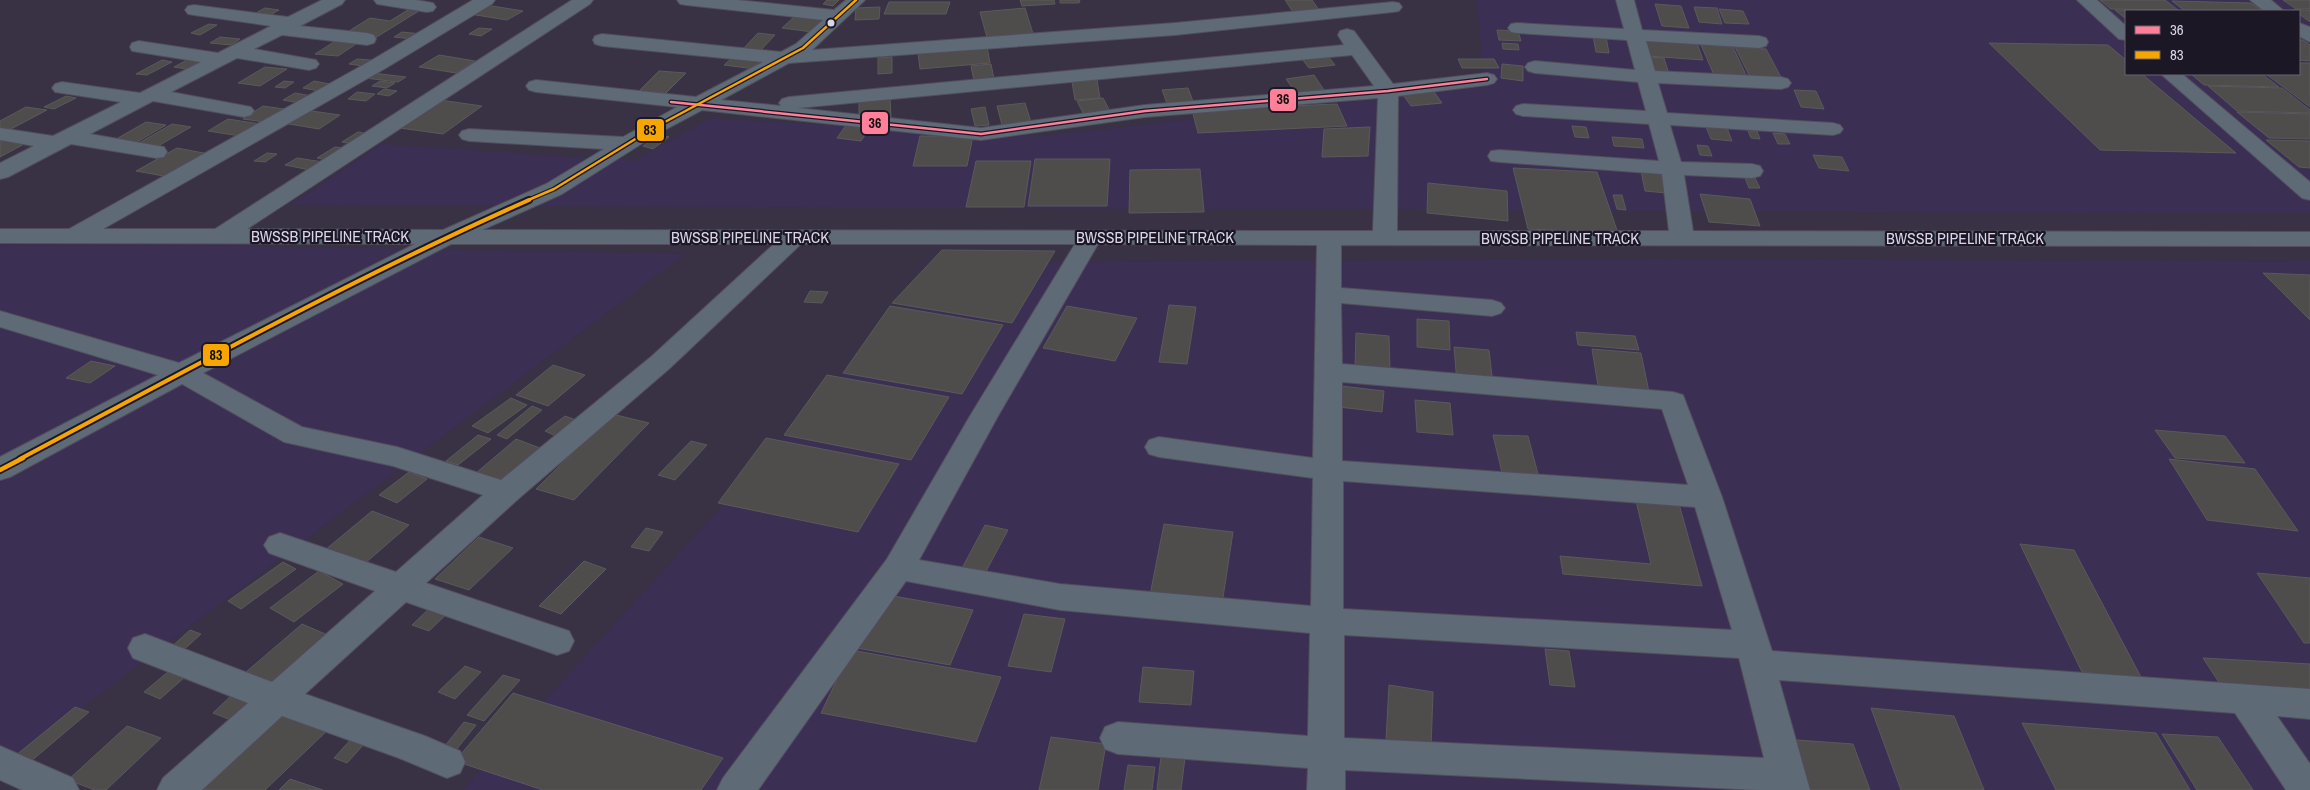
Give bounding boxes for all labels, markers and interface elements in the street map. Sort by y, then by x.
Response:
legend [2125,10,2300,75]
unlabelled marker [826,18,836,28]
text: 36 [2170,19,2184,40]
text: 83 [2170,44,2184,65]
line badge: 36 [1269,88,1297,112]
text: 36 [1277,90,1289,108]
line badge: 36 [861,111,889,135]
text: 36 [869,114,881,132]
line badge: 83 [636,118,665,142]
text: 83 [644,121,656,139]
street label: BWSSB PIPELINE TRACK [251,225,409,247]
street label: BWSSB PIPELINE TRACK [671,226,829,248]
street label: BWSSB PIPELINE TRACK [1076,226,1234,248]
street label: BWSSB PIPELINE TRACK [1481,227,1639,249]
street label: BWSSB PIPELINE TRACK [1886,227,2044,249]
line badge: 83 [202,343,230,367]
text: 83 [210,346,222,364]

